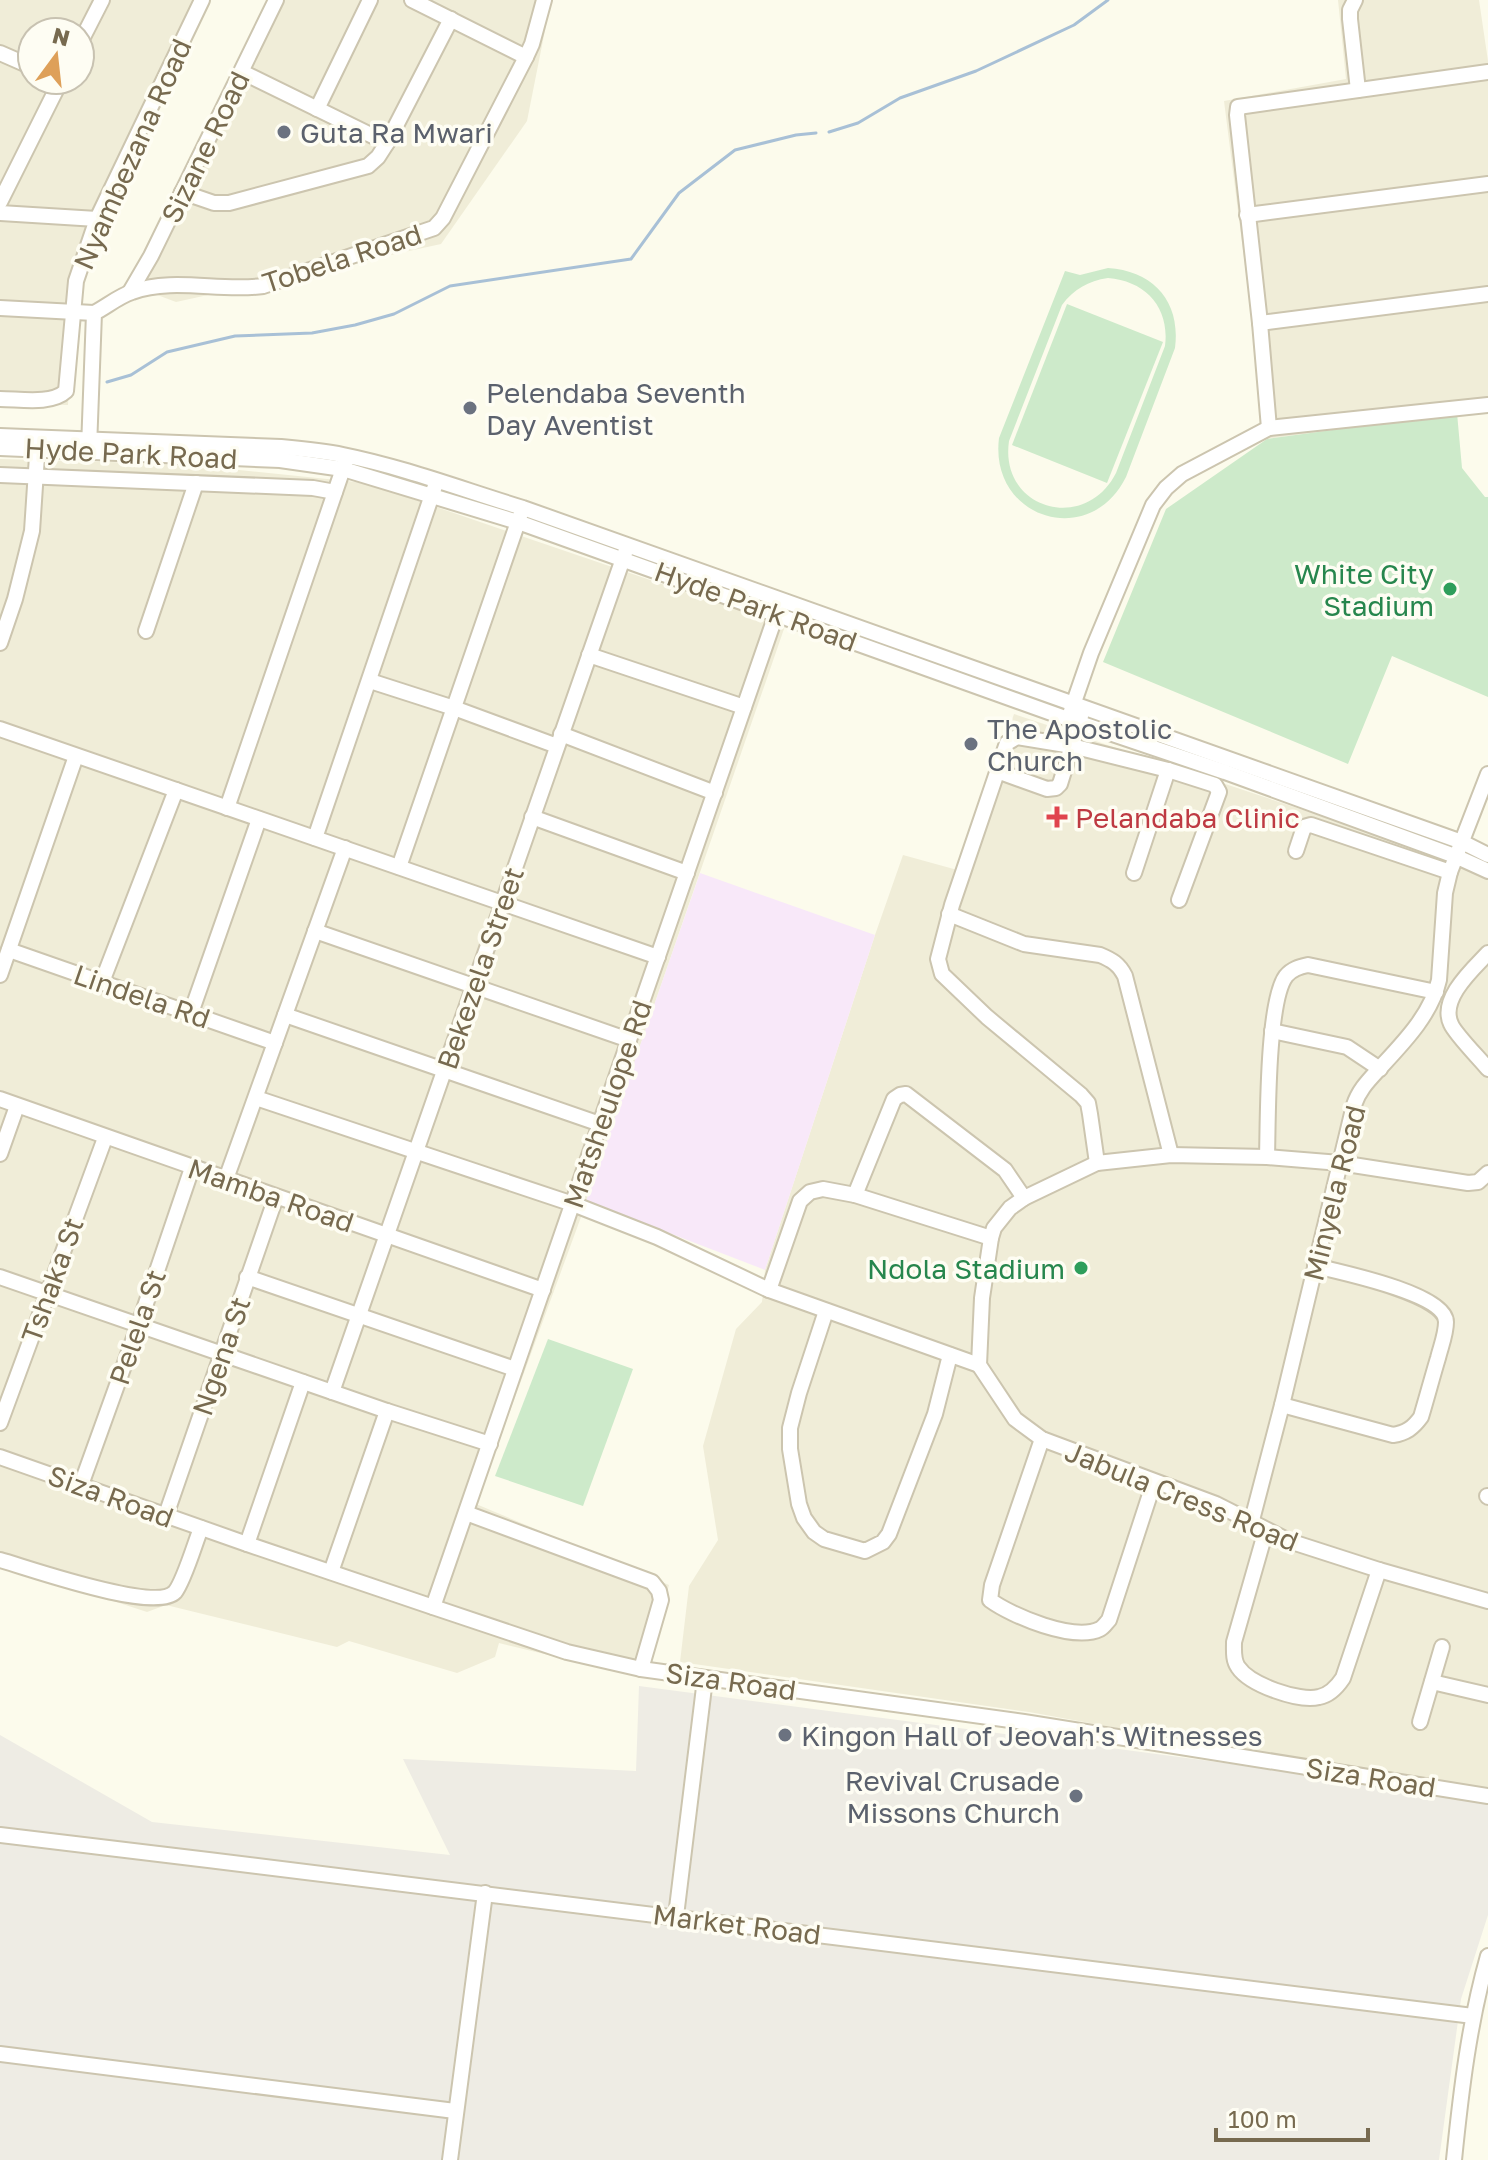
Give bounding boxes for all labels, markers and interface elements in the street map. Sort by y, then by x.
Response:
north arrow [16,16,96,96]
text: N [50,21,73,51]
street label: Nyambezana Road [66,34,198,274]
street label: Sizane Road [154,66,256,228]
place label: Guta Ra Mwari [300,116,493,149]
marker: Guta Ra Mwari [275,123,293,141]
street label: Tobela Road [258,217,426,299]
place label: Pelendaba Seventh Day Aventist [486,376,746,441]
marker: Pelendaba Seventh Day Aventist [461,399,479,417]
street label: Hyde Park Road [24,431,238,475]
street label: Hyde Park Road [650,554,862,658]
place label: White City Stadium [1294,557,1434,622]
marker: White City Stadium [1441,580,1459,598]
place label: The Apostolic Church [987,712,1172,777]
marker: The Apostolic Church [962,735,980,753]
place label: Pelandaba Clinic [1075,801,1300,834]
marker: Pelandaba Clinic [1046,806,1068,828]
street label: Bekezela Street [430,863,530,1073]
street label: Lindela Rd [70,957,214,1035]
street label: Matsheulope Rd [556,996,658,1212]
street label: Minyela Road [1296,1102,1372,1284]
street label: Mamba Road [184,1151,358,1239]
street label: Tshaka St [14,1213,90,1347]
place label: Ndola Stadium [867,1252,1065,1285]
marker: Ndola Stadium [1072,1259,1090,1277]
street label: Pelela St [102,1265,172,1389]
street label: Ngena St [185,1292,257,1420]
street label: Jabula Cress Road [1061,1434,1303,1558]
street label: Siza Road [44,1458,178,1534]
street label: Siza Road [664,1656,798,1706]
place label: Kingon Hall of Jeovah's Witnesses [801,1719,1262,1752]
marker: Kingon Hall of Jeovah's Witnesses [776,1726,794,1744]
street label: Siza Road [1304,1750,1438,1804]
place label: Revival Crusade Missons Church [845,1764,1060,1829]
marker: Revival Crusade Missons Church [1067,1787,1085,1805]
street label: Market Road [651,1897,823,1951]
scale bar [1216,2092,1368,2142]
text: 100 m [1228,2104,1297,2133]

